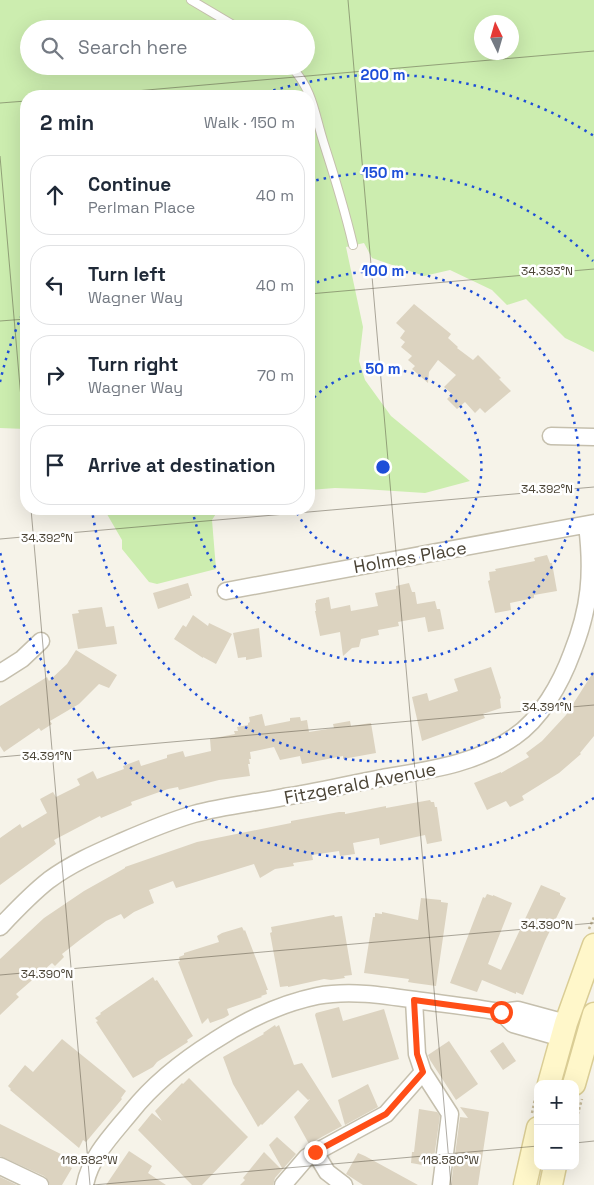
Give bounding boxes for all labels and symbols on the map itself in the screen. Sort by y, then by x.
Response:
north arrow [474,15,519,60]
text: 200 m [361,65,405,84]
text: 150 m [362,163,404,182]
text: 100 m [362,261,404,280]
text: 34.393°N [521,263,573,279]
text: 50 m [365,359,401,378]
centre of rings [374,458,392,476]
text: 34.392°N [521,481,573,497]
text: 34.392°N [21,530,73,546]
street label: Holmes Place [352,536,468,578]
text: 34.391°N [522,699,572,715]
text: 34.391°N [22,748,72,764]
street label: Fitzgerald Avenue [282,757,438,809]
text: 34.390°N [521,917,573,933]
text: 34.390°N [21,966,73,982]
route start [490,1001,513,1024]
route end [304,1141,327,1164]
text: 118.582°W [60,1152,118,1168]
text: 118.580°W [421,1152,479,1168]

